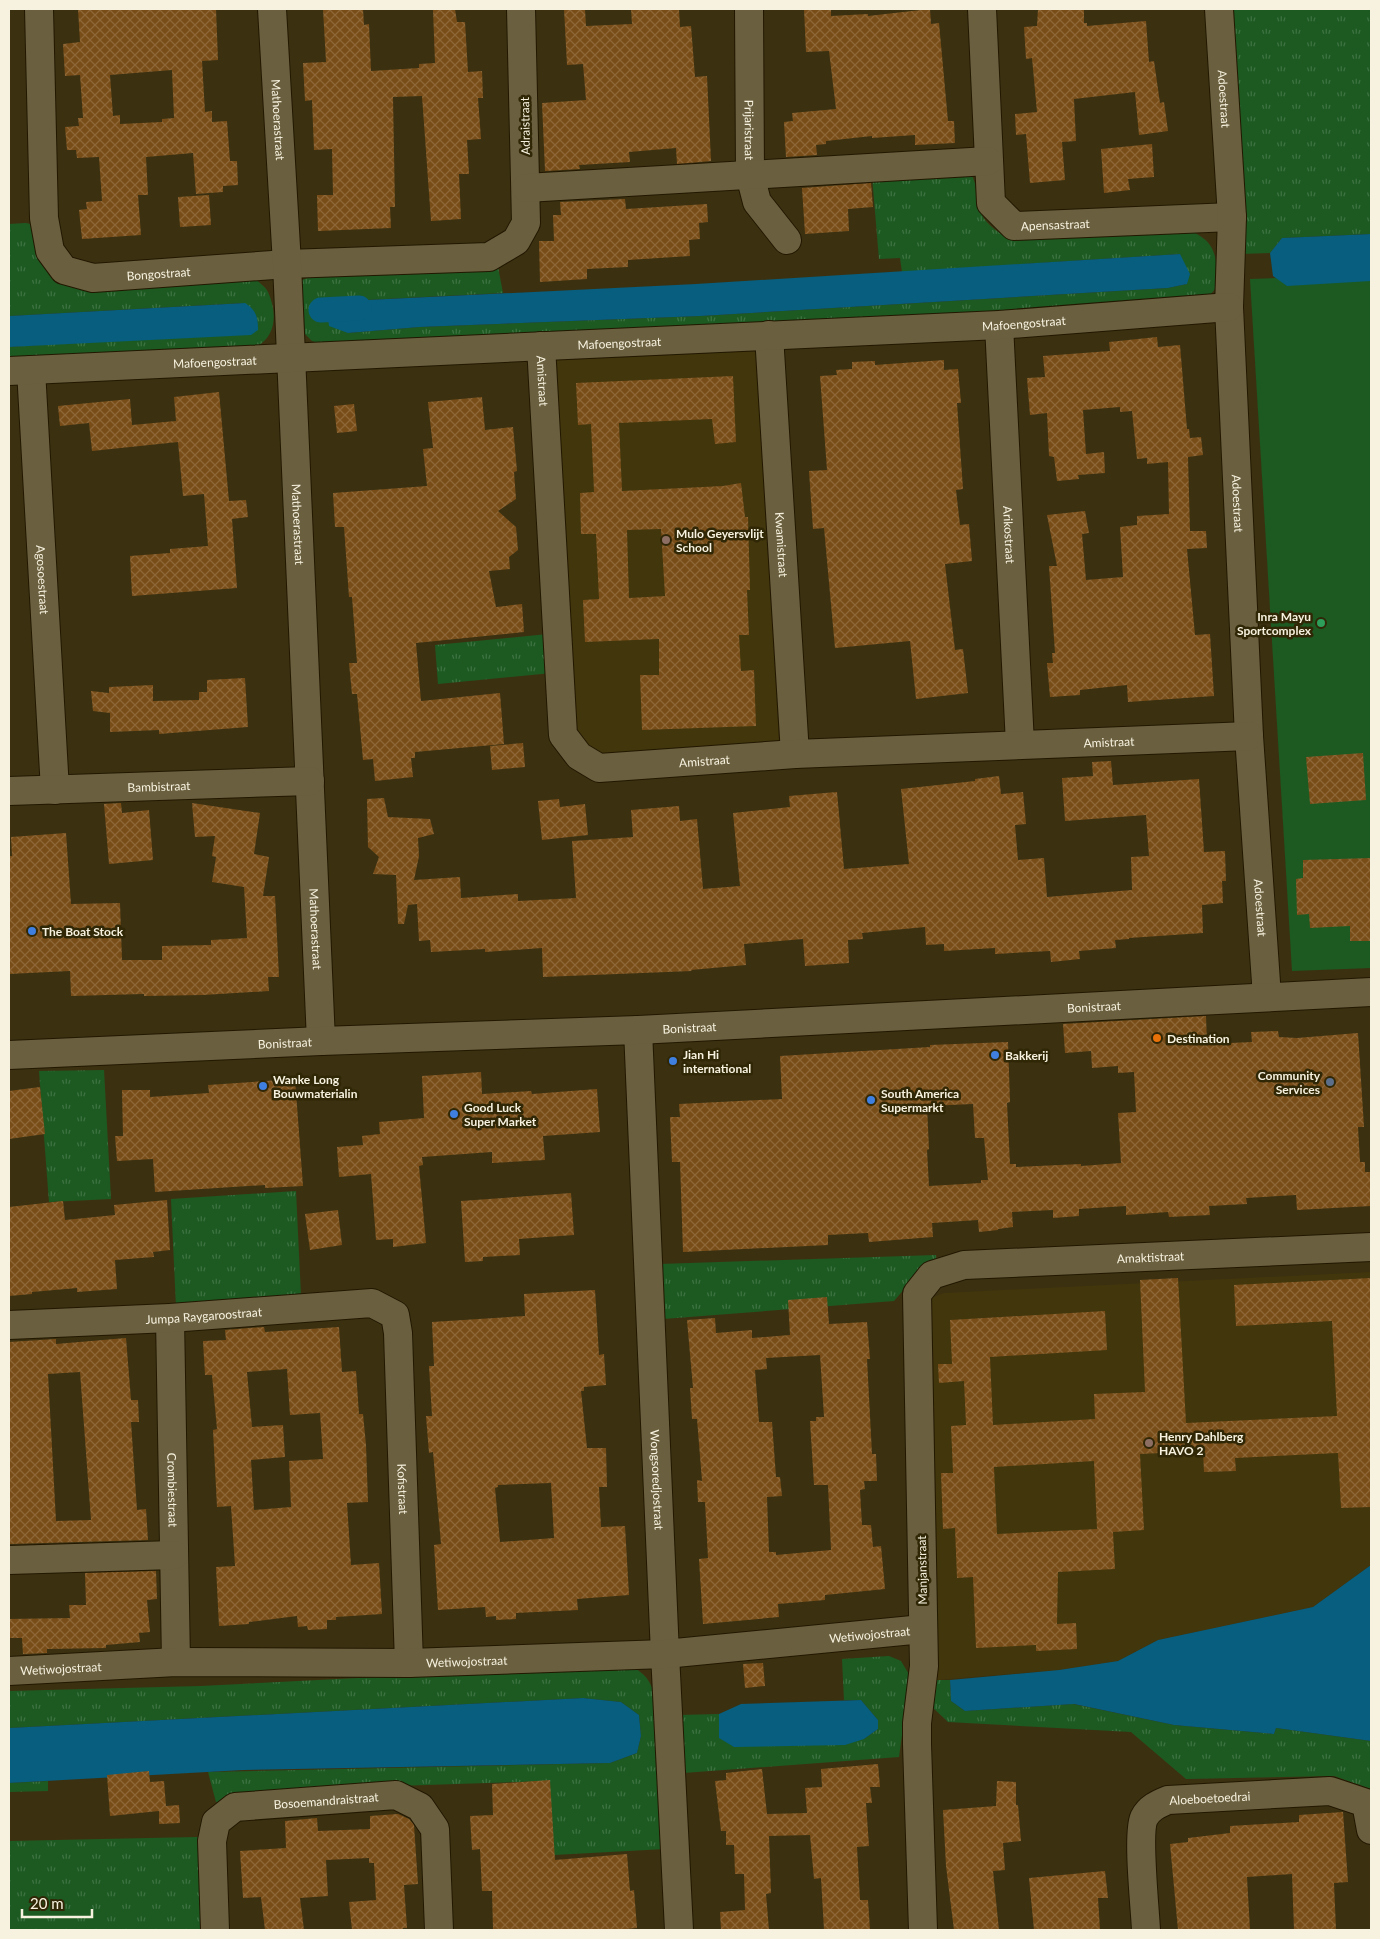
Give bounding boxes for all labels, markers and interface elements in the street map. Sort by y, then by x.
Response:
street label: Adoestraat [1215,69,1234,129]
street label: Mathoerastraat [269,79,288,161]
street label: Adraistraat [517,96,533,155]
street label: Prijaristraat [742,100,757,161]
street label: Apensastraat [1020,215,1091,233]
street label: Bongostraat [126,263,192,283]
street label: Mafoengostraat [982,312,1067,333]
street label: Mafoengostraat [577,333,662,352]
street label: Mafoengostraat [173,352,258,371]
street label: Amistraat [534,355,552,407]
street label: Adoestraat [1229,474,1247,533]
street label: Mathoerastraat [289,483,308,566]
street label: Arikostraat [1001,505,1018,565]
street label: Kwamistraat [772,511,792,578]
place label: Mulo Geyersvlijt School [676,526,764,555]
marker: Mulo Geyersvlijt School [660,534,672,546]
street label: Agosoestraat [34,545,52,615]
place label: Inra Mayu Sportcomplex [1237,609,1312,638]
marker: Inra Mayu Sportcomplex [1315,617,1327,629]
street label: Amistraat [1083,733,1135,750]
street label: Amistraat [678,751,731,770]
street label: Bambistraat [127,777,191,795]
street label: Adoestraat [1251,878,1270,938]
street label: Mathoerastraat [307,888,325,971]
place label: The Boat Stock [42,924,124,939]
marker: The Boat Stock [26,925,38,937]
street label: Bonistraat [1067,997,1122,1015]
street label: Bonistraat [662,1018,717,1036]
place label: Destination [1167,1031,1230,1046]
marker: Destination [1151,1032,1163,1044]
street label: Bonistraat [257,1034,313,1051]
place label: Jian Hi international [683,1047,751,1076]
place label: Bakkerij [1005,1048,1048,1063]
marker: Bakkerij [989,1049,1001,1061]
marker: Jian Hi international [667,1055,679,1067]
place label: Community Services [1258,1068,1321,1097]
place label: Wanke Long Bouwmaterialin [273,1072,358,1101]
marker: Community Services [1324,1076,1336,1088]
marker: Wanke Long Bouwmaterialin [257,1080,269,1092]
place label: South America Supermarkt [881,1086,959,1115]
marker: South America Supermarkt [865,1094,877,1106]
place label: Good Luck Super Market [464,1100,537,1129]
marker: Good Luck Super Market [448,1108,460,1120]
street label: Amaktistraat [1116,1248,1185,1266]
street label: Jumpa Raygaroostraat [145,1304,263,1327]
street label: Wongsoredjostraat [648,1429,667,1531]
place label: Henry Dahlberg HAVO 2 [1159,1429,1244,1458]
marker: Henry Dahlberg HAVO 2 [1143,1437,1155,1449]
street label: Crombiestraat [165,1452,181,1528]
street label: Kofistraat [395,1463,412,1515]
street label: Manjanstraat [914,1535,930,1605]
street label: Wetiwojostraat [828,1623,911,1646]
street label: Wetiwojostraat [426,1652,508,1670]
street label: Wetiwojostraat [20,1658,103,1678]
street label: Aloeboetoedrai [1169,1788,1251,1807]
street label: Bosoemandraistraat [273,1789,380,1812]
scale bar [22,1886,92,1918]
text: 20 m [30,1894,64,1912]

